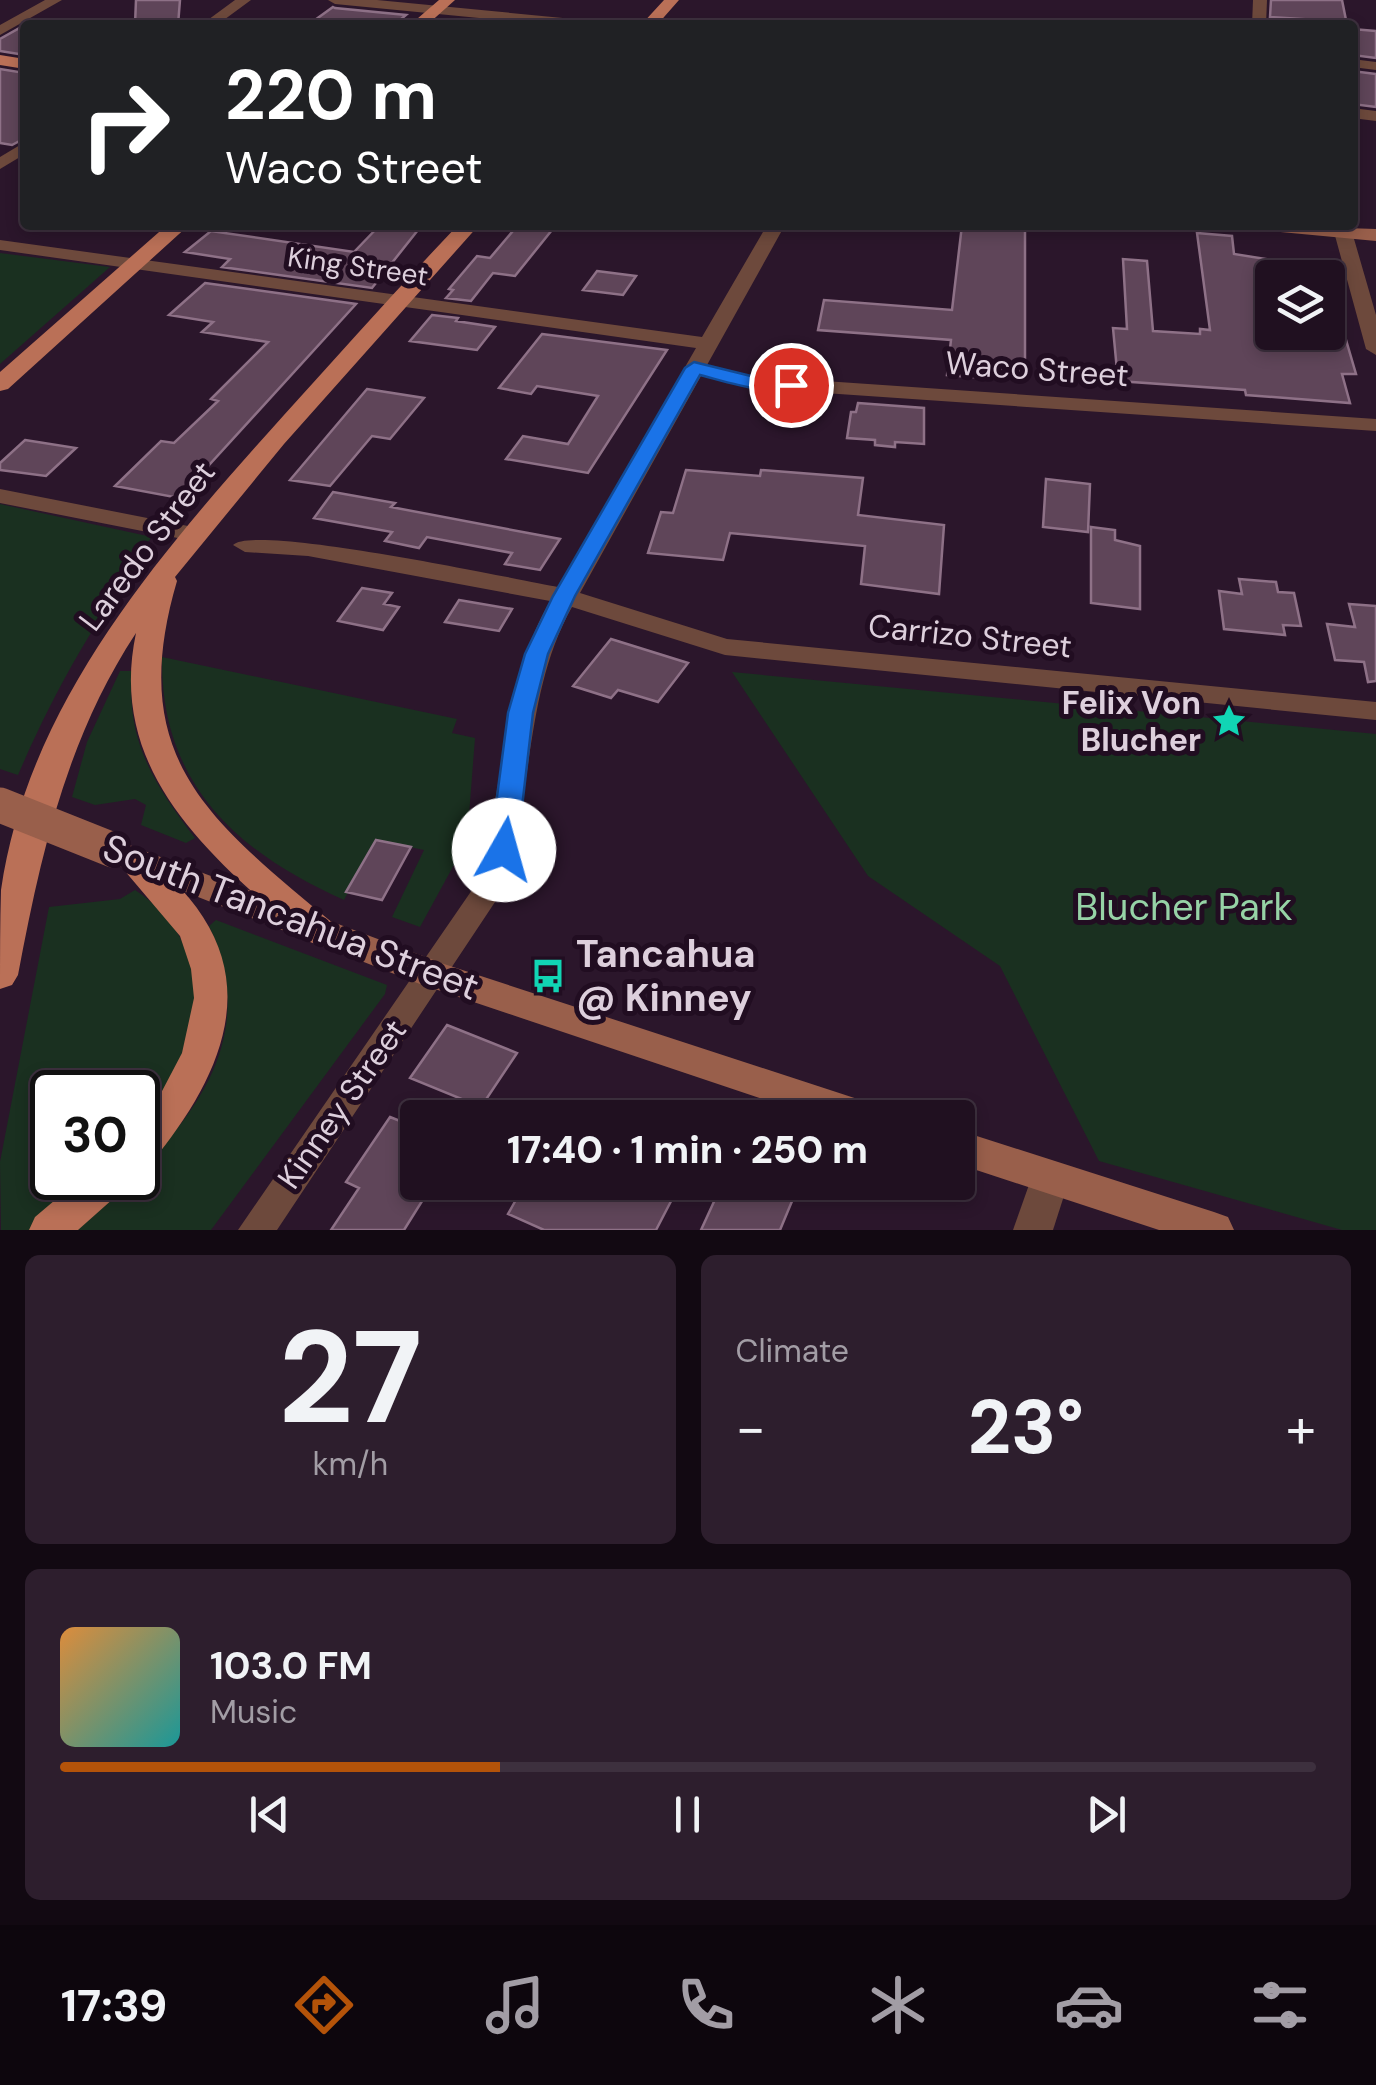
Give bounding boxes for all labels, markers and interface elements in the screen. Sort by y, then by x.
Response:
text: 220 m [225,50,437,141]
icon: right [60,60,190,190]
text: Waco Street [225,138,483,197]
street label: King Street [285,238,431,295]
map controls [1255,260,1345,350]
button: layers [1255,260,1345,350]
street label: Waco Street [944,342,1130,396]
pin [749,343,834,428]
icon: arrive [764,358,819,413]
street label: Laredo Street [69,453,225,639]
street label: Carrizo Street [866,604,1074,668]
place label: Felix Von Blucher [1062,682,1201,761]
place icon: Felix Von Blucher [1210,702,1248,740]
position arrow [452,798,556,902]
street label: South Tancahua Street [96,822,486,1012]
park label: Blucher Park [1075,882,1293,932]
place label: Tancahua @ Kinney [576,929,756,1023]
bus stop icon: Tancahua @ Kinney [529,957,567,995]
street label: Kinney Street [268,1011,416,1197]
speed limit sign: 30 [30,1070,160,1200]
text: 17:40 · 1 min · 250 m [507,1125,868,1175]
text: 27 [278,1293,422,1462]
text: Climate [736,1330,849,1372]
text: 23° [968,1379,1084,1476]
text: − [736,1392,766,1464]
text: + [1286,1392,1316,1464]
text: km/h [312,1443,388,1485]
text: 103.0 FM [210,1641,372,1691]
text: Music [210,1691,297,1733]
icon: previous [242,1787,297,1842]
icon: pause [660,1787,715,1842]
icon: next [1079,1787,1134,1842]
icon: directions [289,1970,359,2040]
icon: music [480,1970,550,2040]
icon: phone [671,1970,741,2040]
icon: climate [863,1970,933,2040]
icon: car [1054,1970,1124,2040]
icon: filters [1245,1970,1315,2040]
text: 17:39 [61,1976,167,2035]

